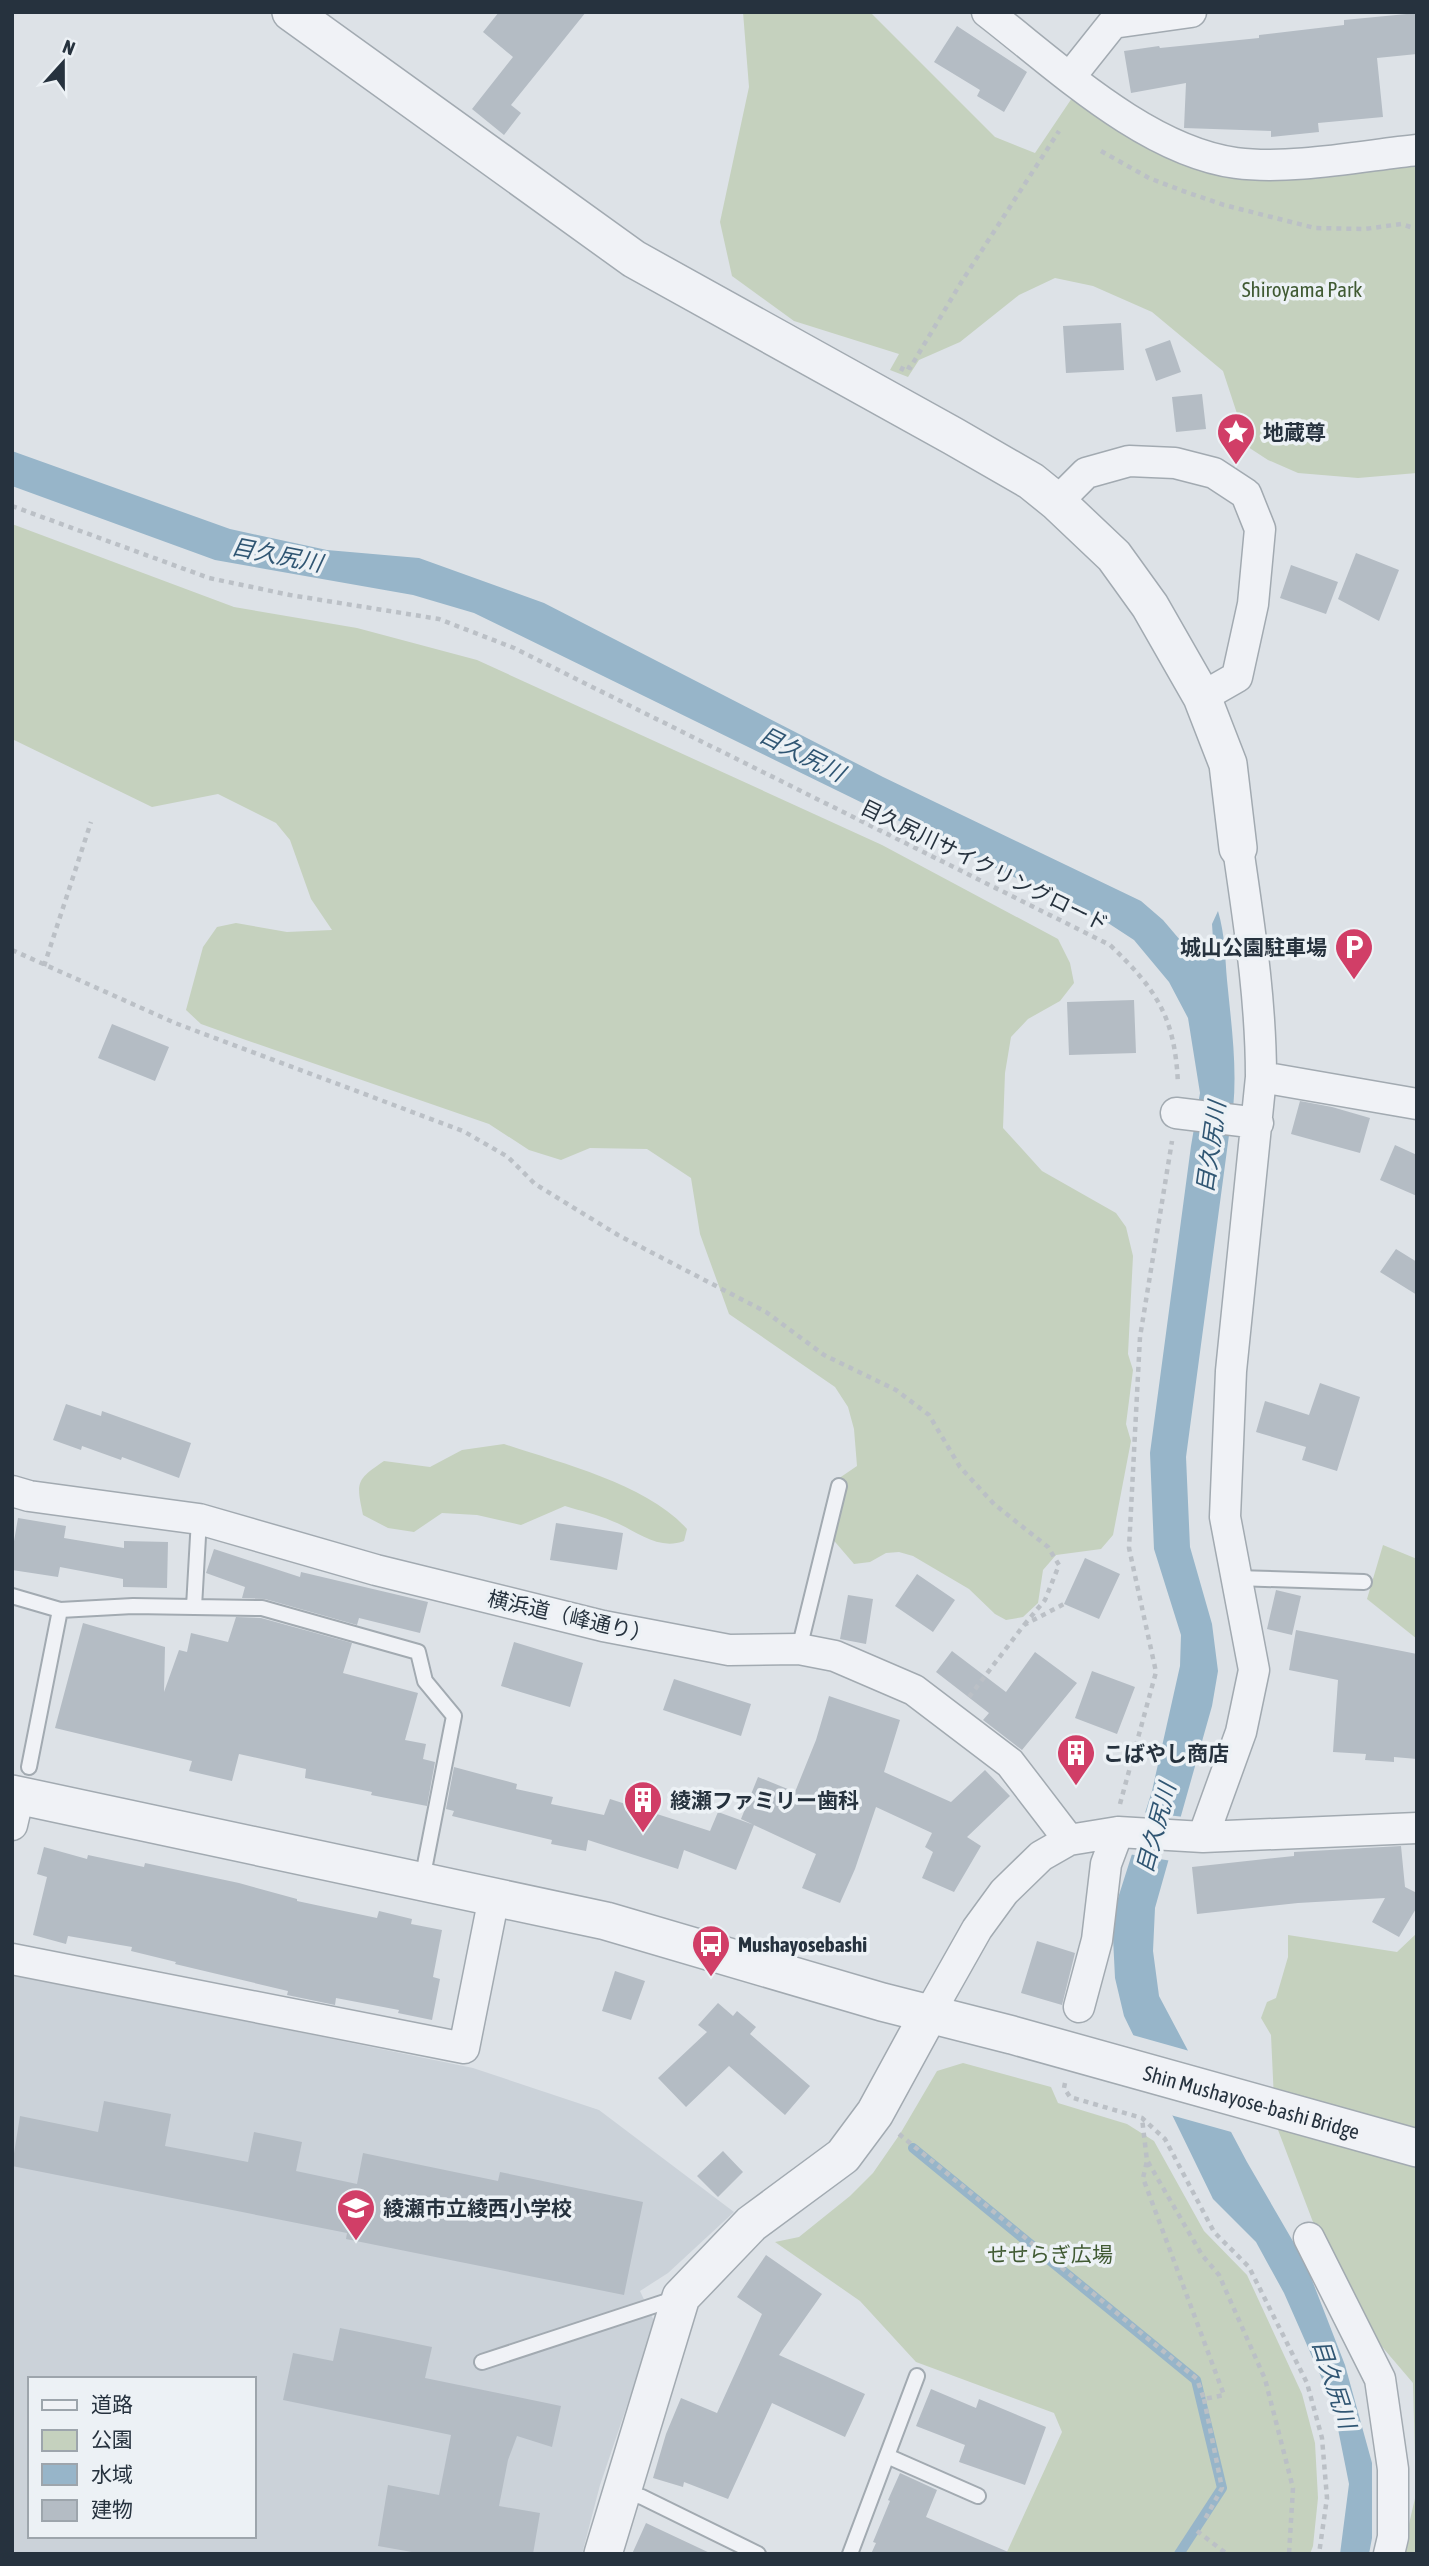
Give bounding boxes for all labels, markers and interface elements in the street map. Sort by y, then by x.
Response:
north arrow [28,28,98,98]
text: N [60,35,78,59]
park label: Shiroyama Park [1242,277,1362,301]
place icon: 地蔵尊 [1215,411,1257,466]
place label: 地蔵尊 [1263,420,1326,444]
water label: 目久尻川 [229,533,328,577]
water label: 目久尻川 [755,722,852,788]
street label: 目久尻川サイクリングロード [857,794,1113,936]
parking icon: 城山公園駐車場 [1333,926,1375,981]
place label: 城山公園駐車場 [1180,935,1327,959]
water label: 目久尻川 [1192,1097,1231,1194]
street label: 横浜道（峰通り） [485,1585,655,1647]
building icon: こばやし商店 [1055,1732,1097,1787]
place label: こばやし商店 [1103,1741,1229,1765]
water label: 目久尻川 [1132,1777,1181,1876]
building icon: 綾瀬ファミリー歯科 [622,1779,664,1834]
place label: 綾瀬ファミリー歯科 [670,1788,859,1812]
bus stop icon: Mushayosebashi [690,1923,732,1978]
place label: Mushayosebashi [738,1932,867,1956]
street label: Shin Mushayose-bashi Bridge [1141,2060,1362,2143]
school or university icon: 綾瀬市立綾西小学校 [335,2187,377,2242]
place label: 綾瀬市立綾西小学校 [383,2196,572,2220]
park label: せせらぎ広場 [987,2242,1113,2266]
water label: 目久尻川 [1307,2336,1362,2435]
legend [28,2377,256,2538]
text: 道路 [91,2392,133,2416]
text: 公園 [91,2427,133,2451]
text: 水域 [91,2462,133,2486]
text: 建物 [91,2497,133,2521]

